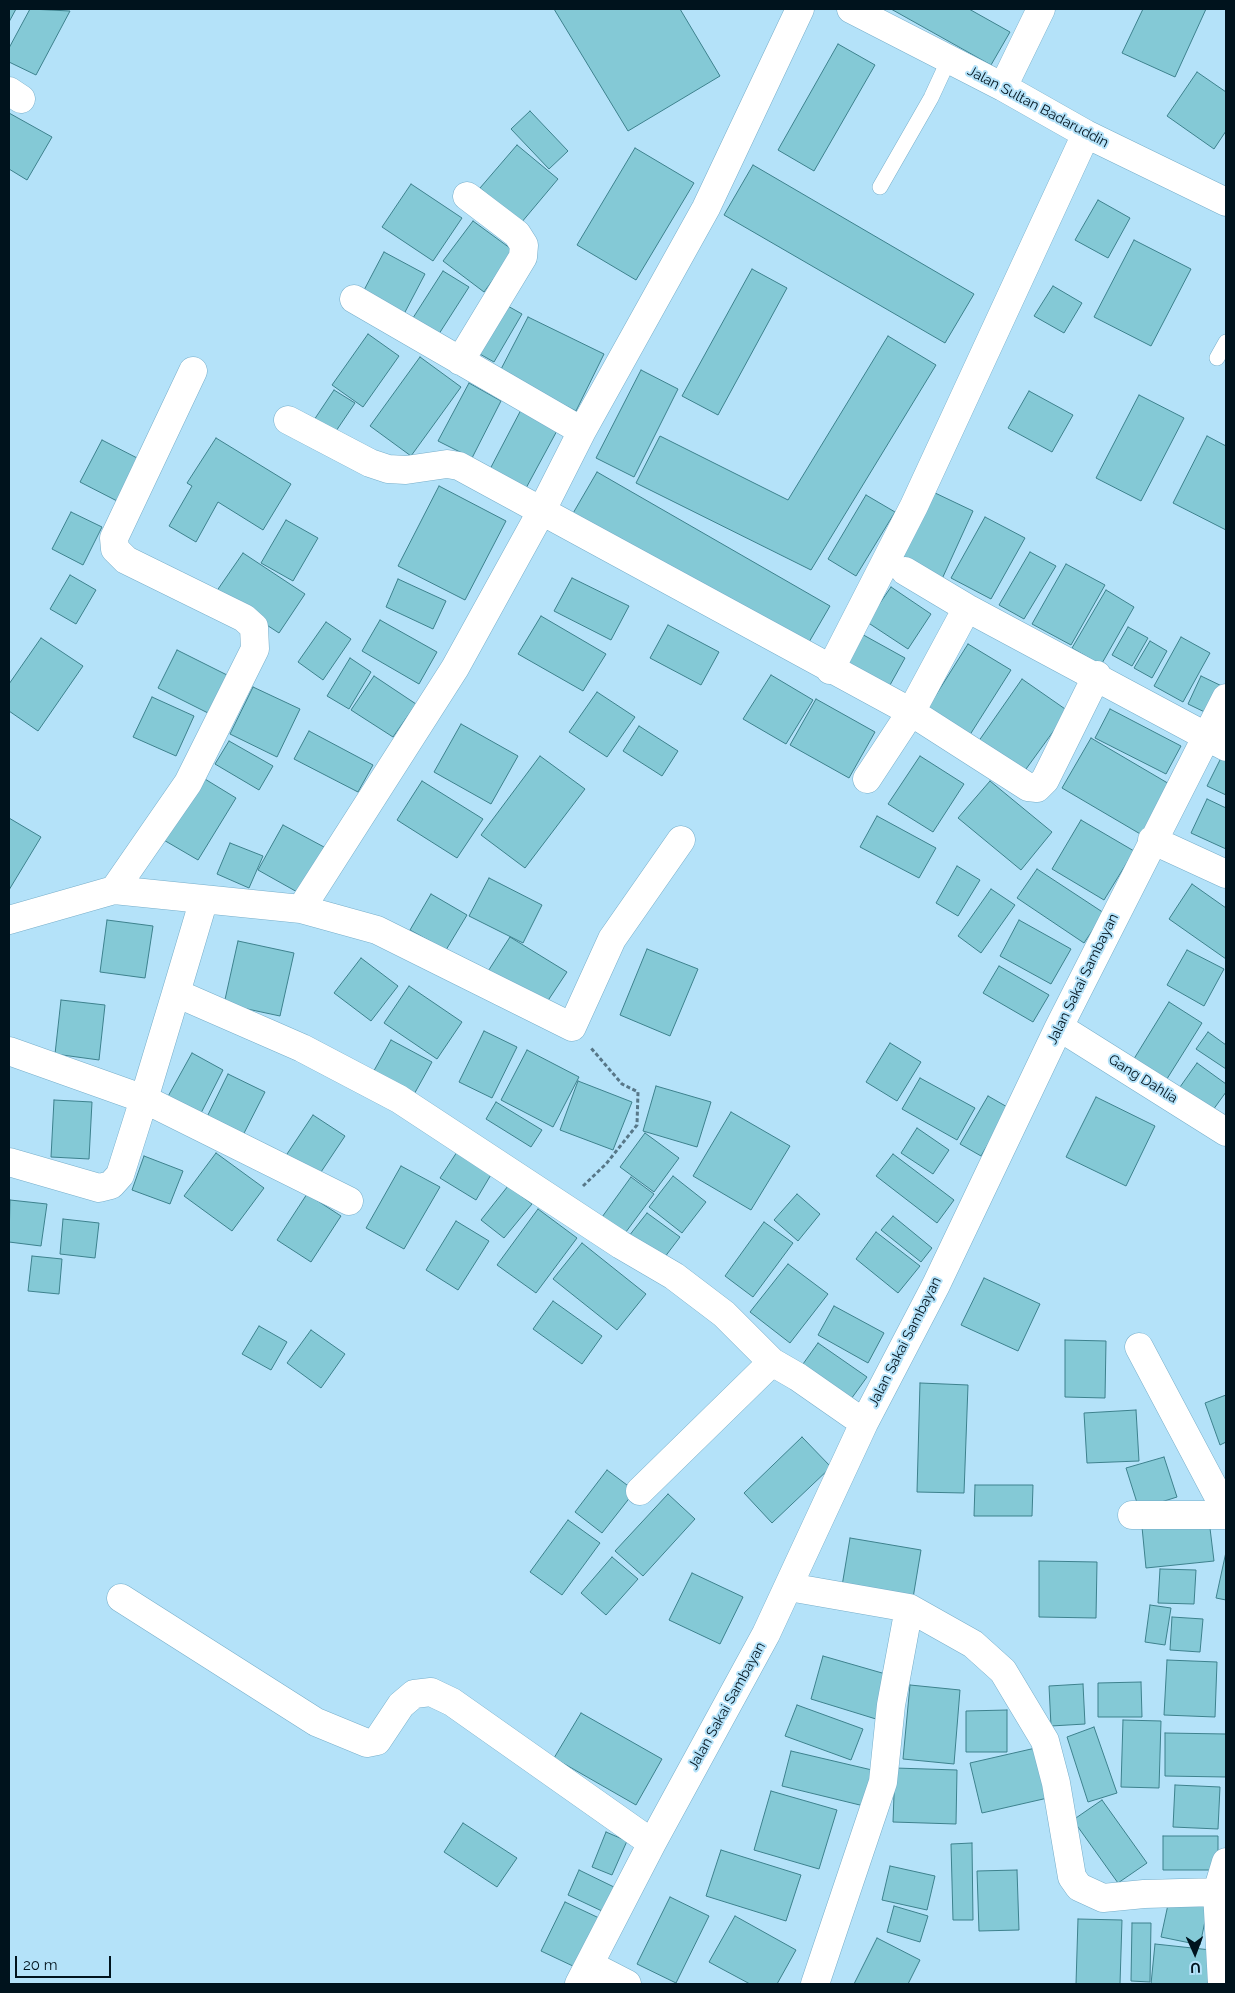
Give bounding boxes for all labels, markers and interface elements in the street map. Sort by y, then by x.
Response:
street label: Jalan Sultan Badaruddin [965,63,1111,151]
street label: Jalan Sakai Sambayan [1044,911,1122,1047]
street label: Gang Dahlia [1105,1051,1181,1107]
street label: Jalan Sakai Sambayan [865,1274,945,1410]
street label: Jalan Sakai Sambayan [685,1639,769,1773]
north arrow [1170,1928,1220,1978]
scale bar [18,1946,114,1978]
text: 20 m [23,1956,58,1974]
text: U [1190,1960,1201,1976]

